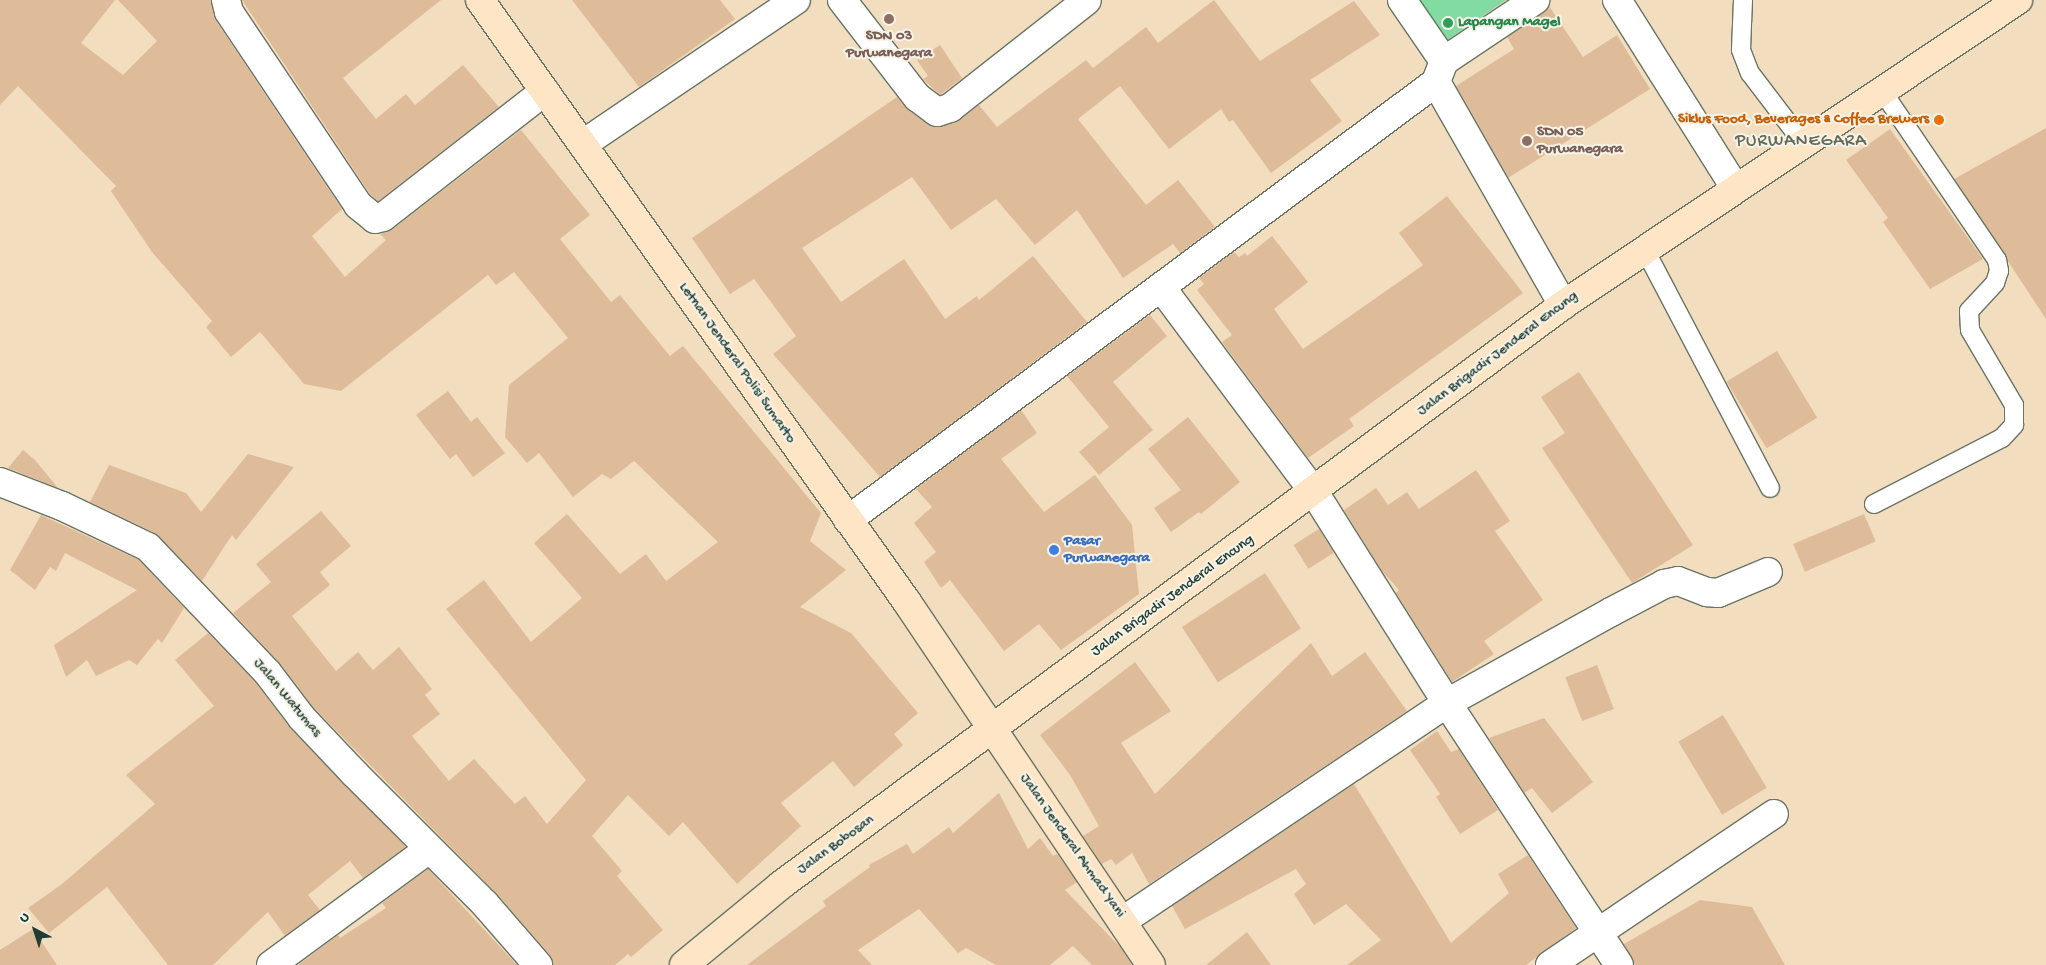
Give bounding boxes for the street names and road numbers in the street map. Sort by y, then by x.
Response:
street label: Letnan Jenderal Polisi Sumarto [674,279,800,447]
street label: Jalan Brigadir Jenderal Encung [1414,288,1582,420]
street label: Jalan Brigadir Jenderal Encung [1088,531,1258,661]
street label: Jalan Watumas [249,655,325,741]
street label: Jalan Jenderal Ahmad Yani [1015,770,1129,922]
street label: Jalan Bobosan [794,811,878,879]

